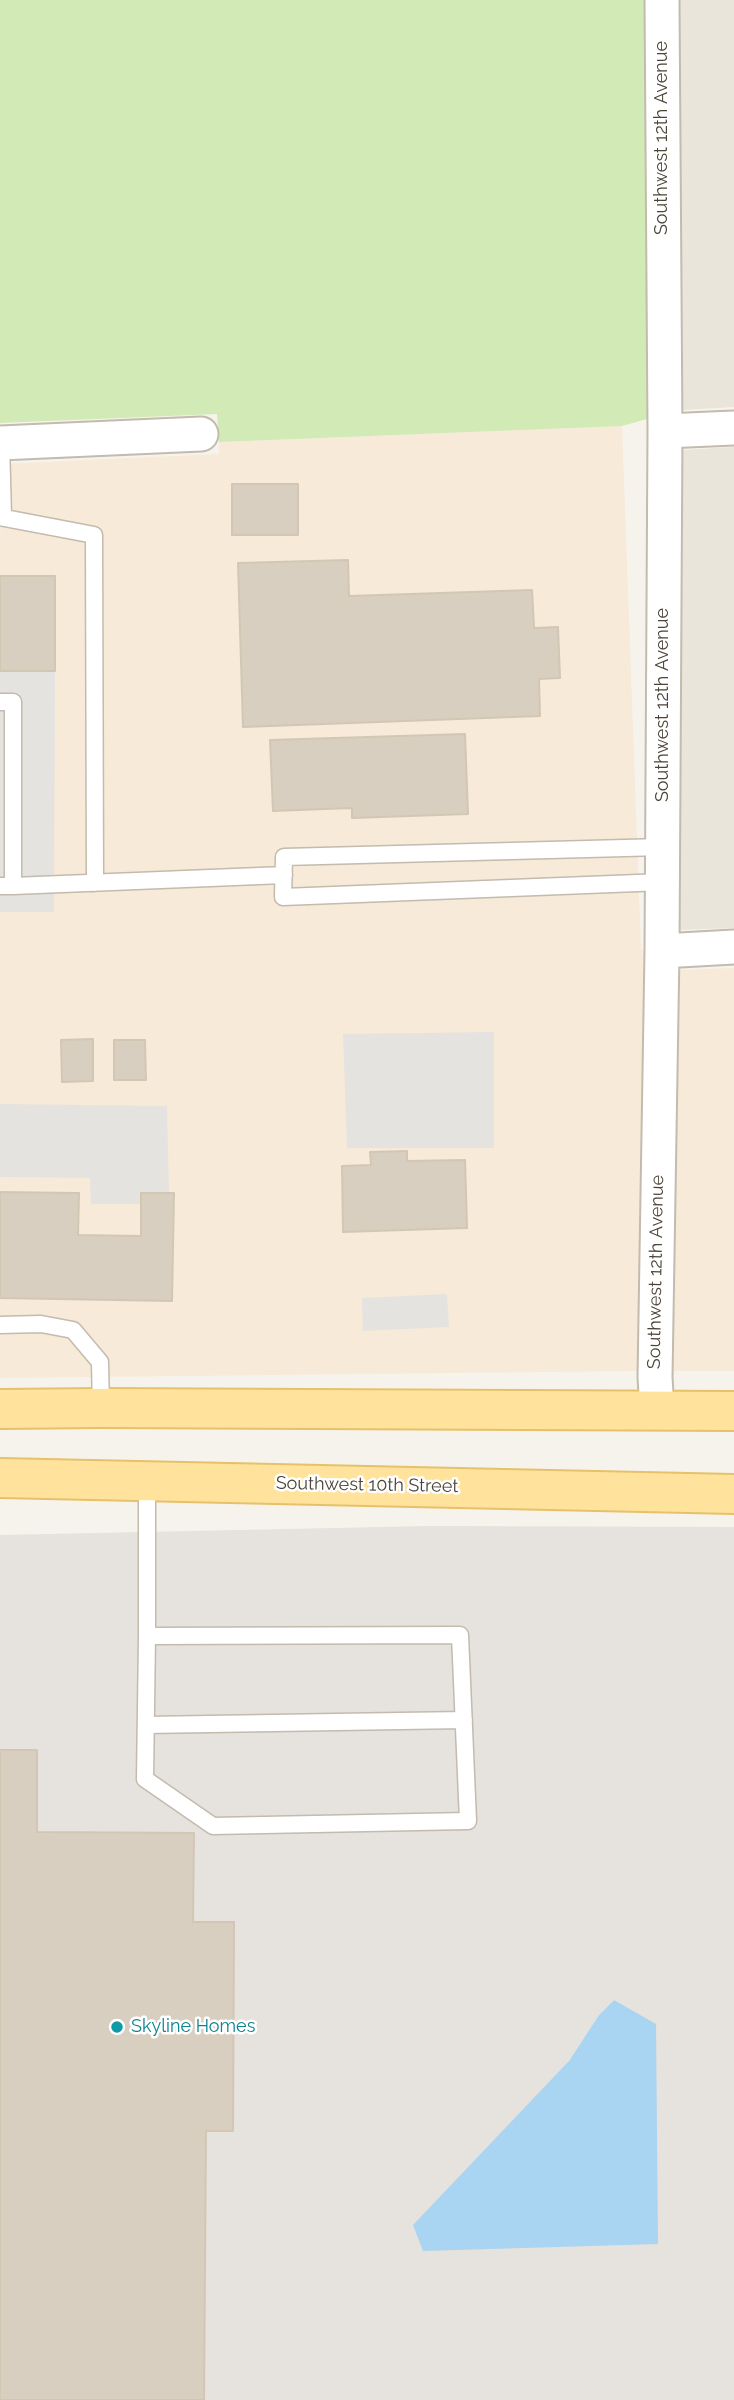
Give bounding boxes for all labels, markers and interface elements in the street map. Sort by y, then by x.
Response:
street label: Southwest 12th Avenue [651,41,673,235]
street label: Southwest 12th Avenue [652,608,674,802]
street label: Southwest 12th Avenue [644,1175,668,1369]
street label: Southwest 10th Street [276,1473,458,1497]
place label: Skyline Homes [131,2016,255,2038]
marker: Skyline Homes [109,2019,125,2035]

